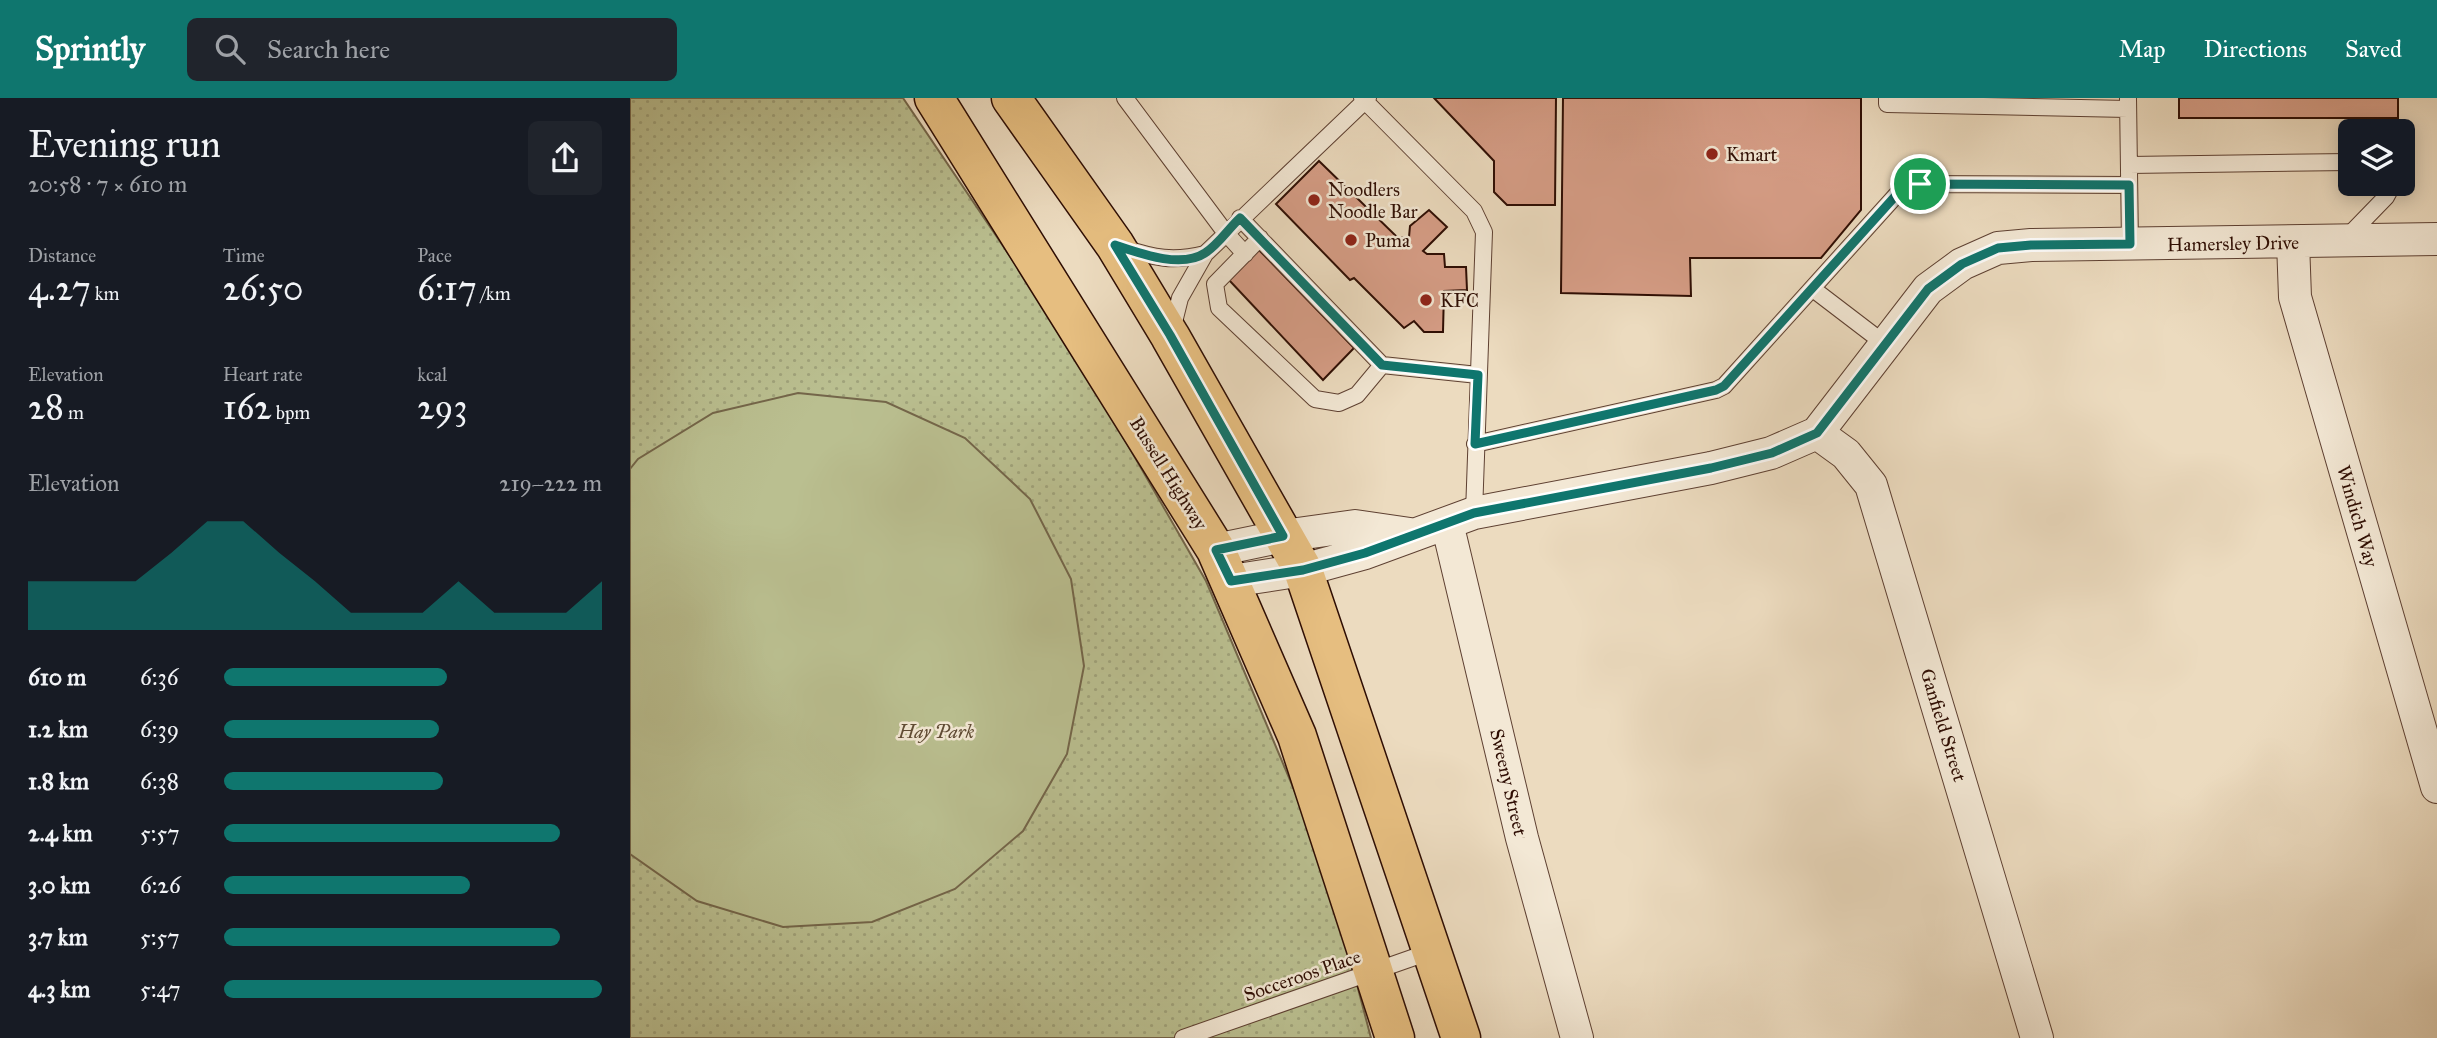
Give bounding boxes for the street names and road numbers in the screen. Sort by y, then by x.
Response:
street label: Hamersley Drive [2167,231,2299,256]
street label: Bussell Highway [1124,413,1213,535]
street label: Windich Way [2332,463,2383,571]
street label: Ganfield Street [1915,666,1972,785]
street label: Sweeny Street [1485,726,1532,838]
street label: Socceroos Place [1241,945,1364,1006]

